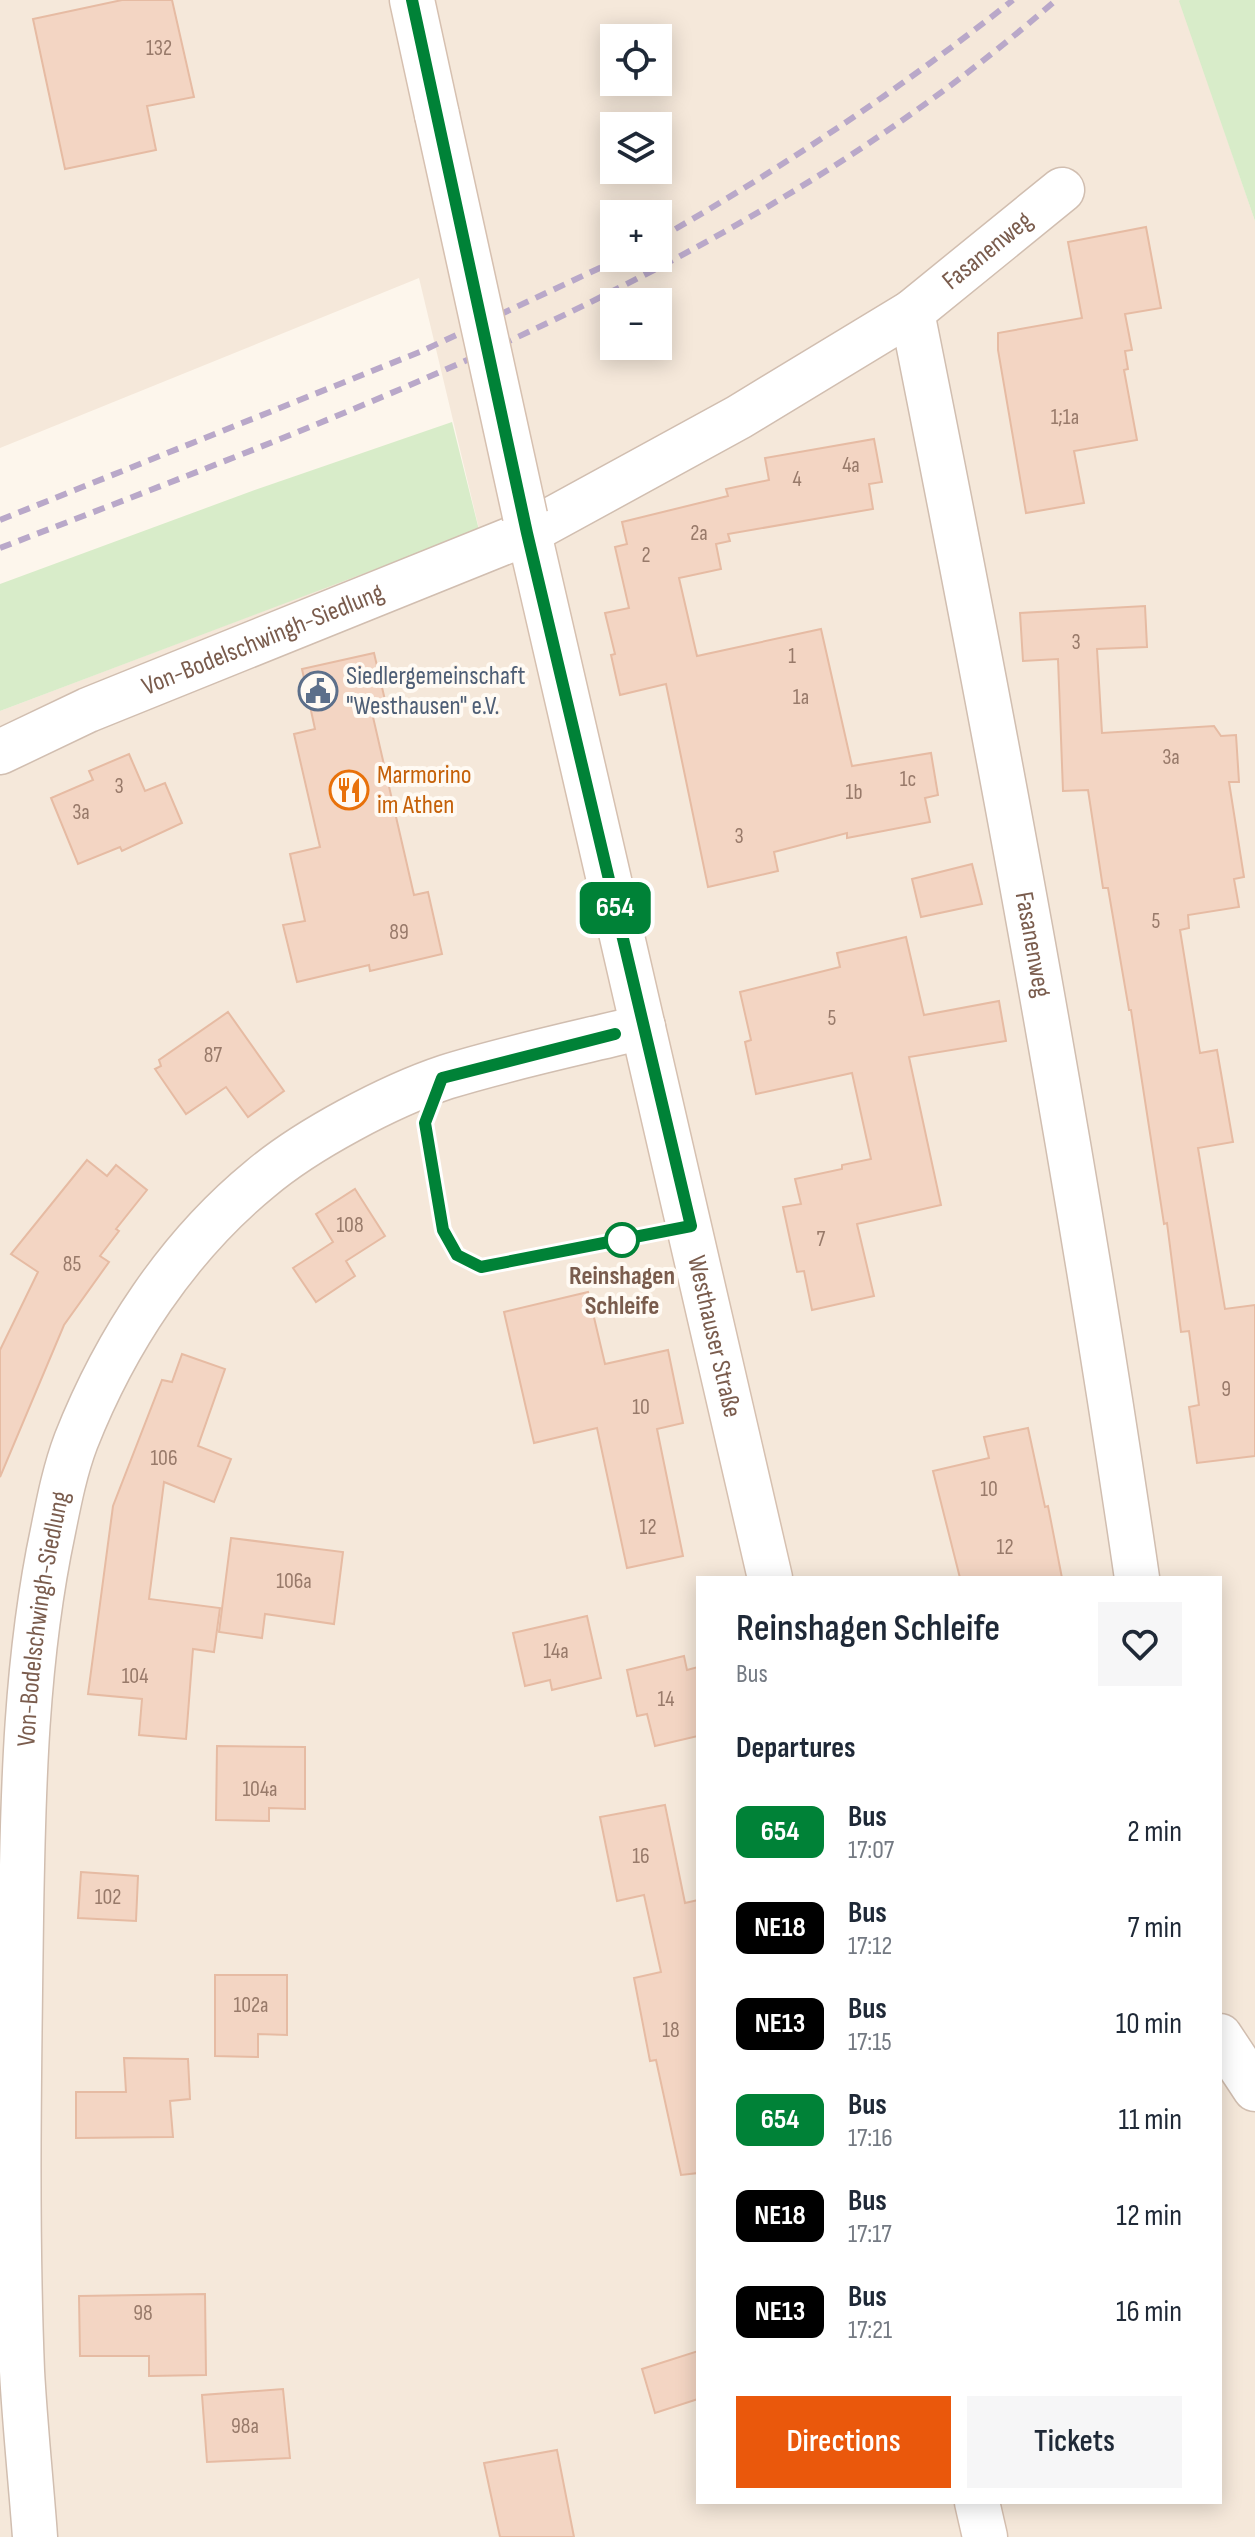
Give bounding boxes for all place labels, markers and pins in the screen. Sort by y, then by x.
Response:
place label: Siedlergemeinschaft "Westhausen" e.V. [346,661,525,722]
public building icon: Siedlergemeinschaft "Westhausen" e.V. [297,670,339,712]
place label: Marmorino im Athen [377,760,472,821]
restaurant icon: Marmorino im Athen [328,769,370,811]
marker: Reinshagen Schleife [605,1223,639,1257]
place label: Reinshagen Schleife [569,1261,675,1322]

